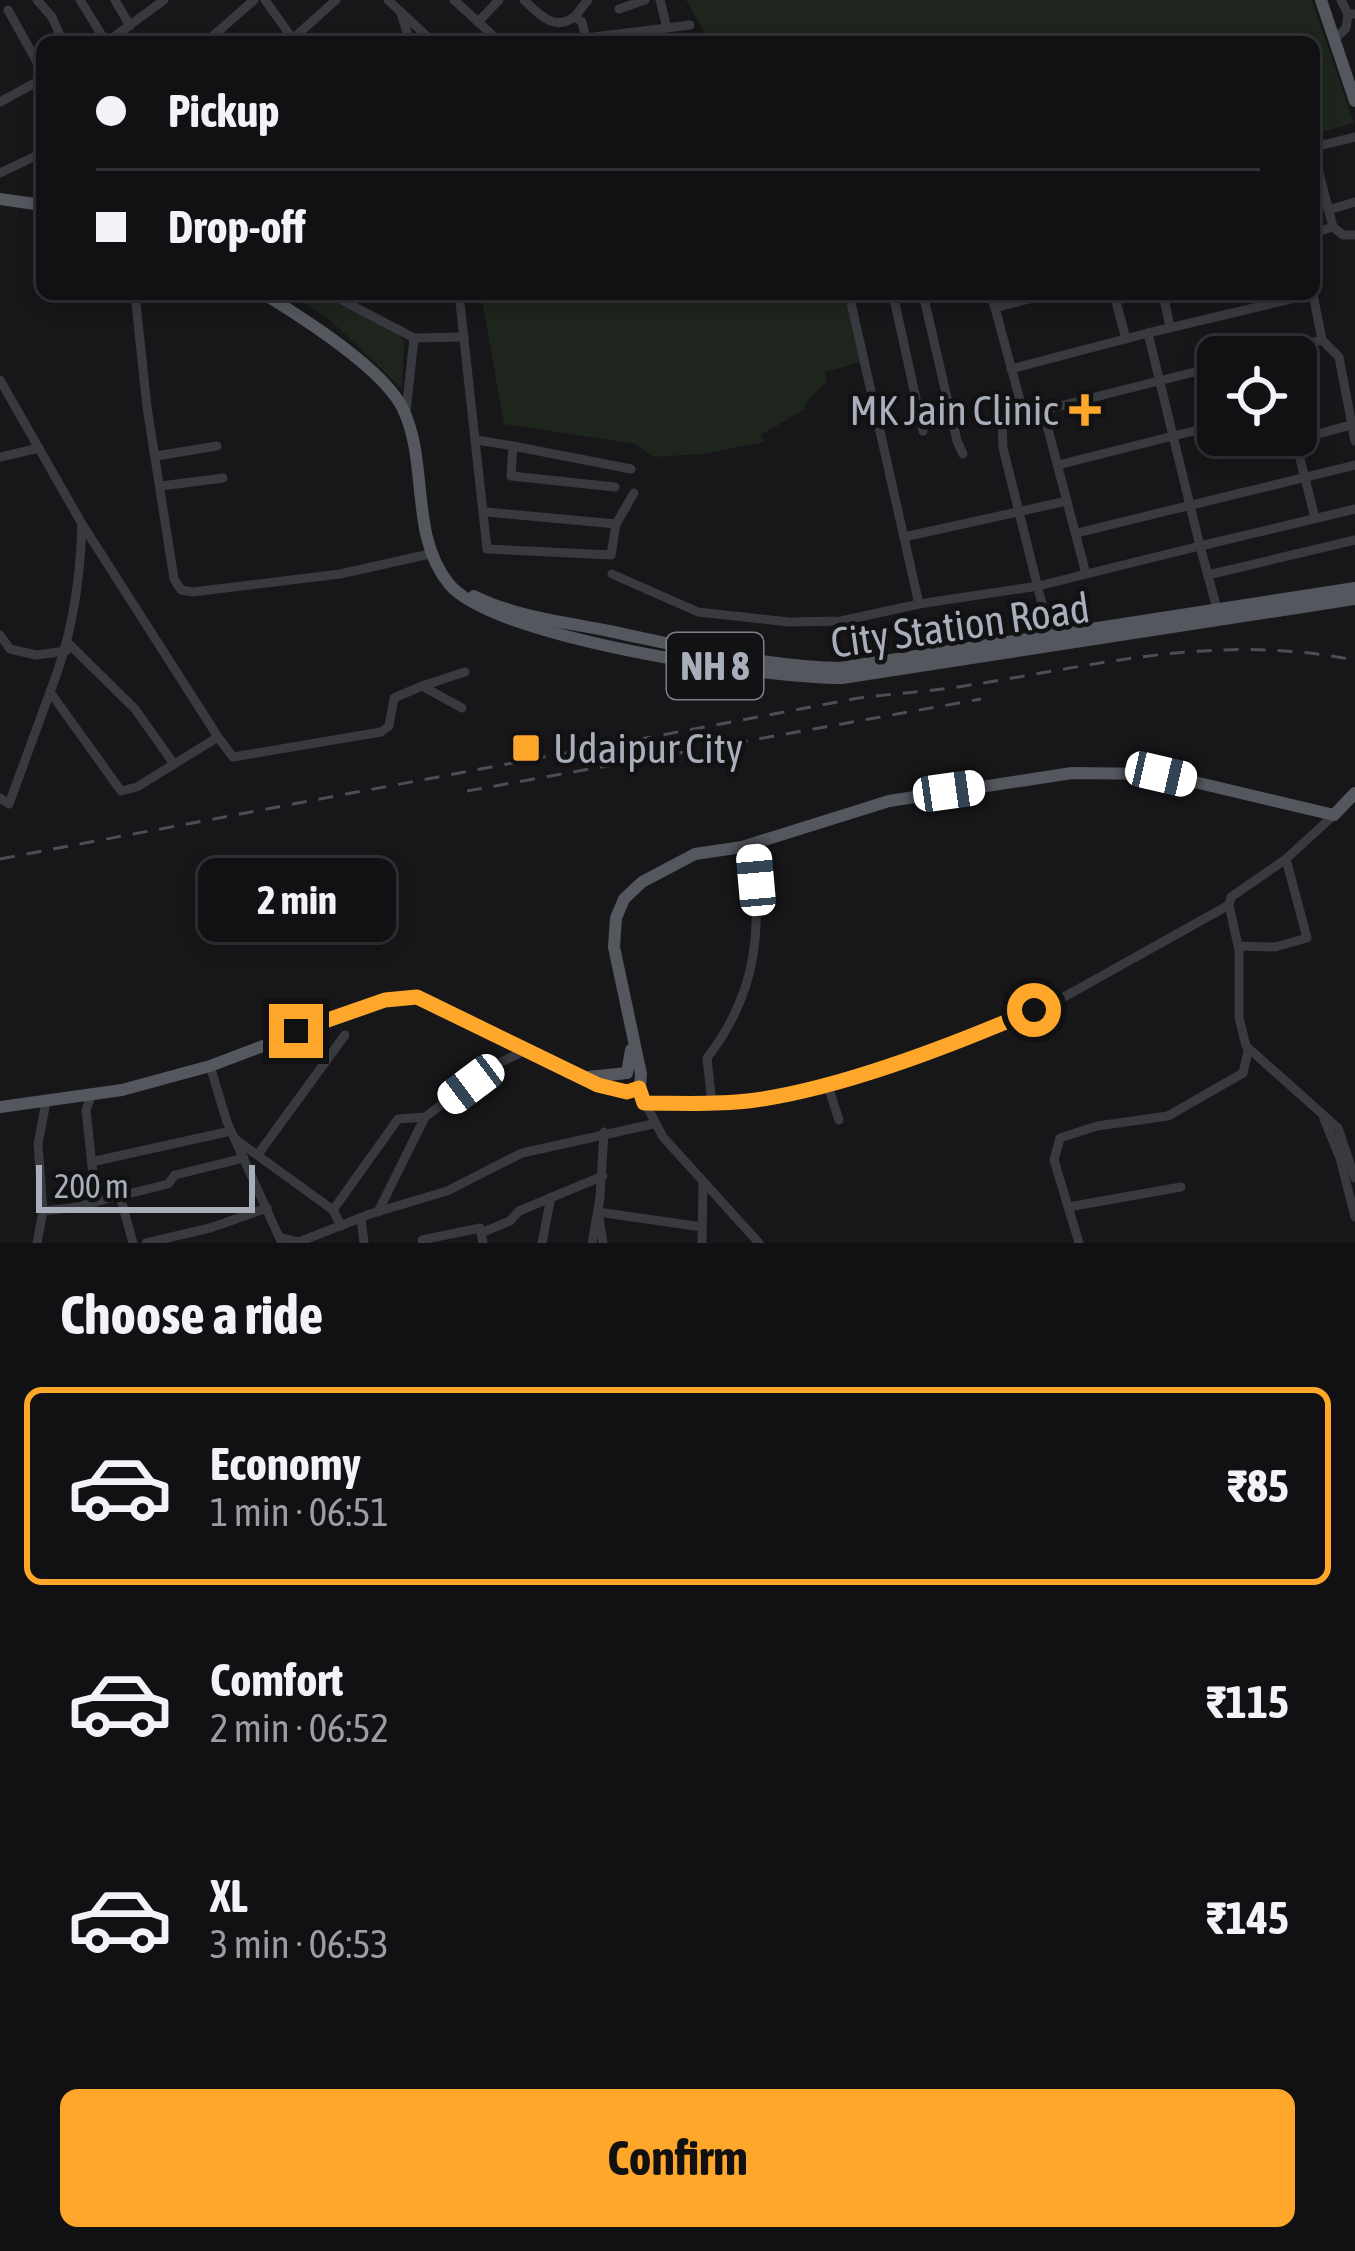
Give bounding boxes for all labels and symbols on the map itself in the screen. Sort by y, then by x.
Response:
place label: MK Jain Clinic [850,386,1058,434]
marker: MK Jain Clinic [1069,394,1101,426]
street label: City Station Road [828,583,1092,667]
road number: NH 8 [667,633,763,699]
place label: Udaipur City [553,724,743,772]
marker: Udaipur City [510,732,542,764]
car [1122,748,1200,800]
car [911,768,987,814]
car [735,843,777,917]
callout: 2 min [197,857,395,941]
route start [1007,983,1061,1037]
route end [269,1004,323,1058]
car [431,1048,511,1120]
scale bar [36,1159,255,1212]

